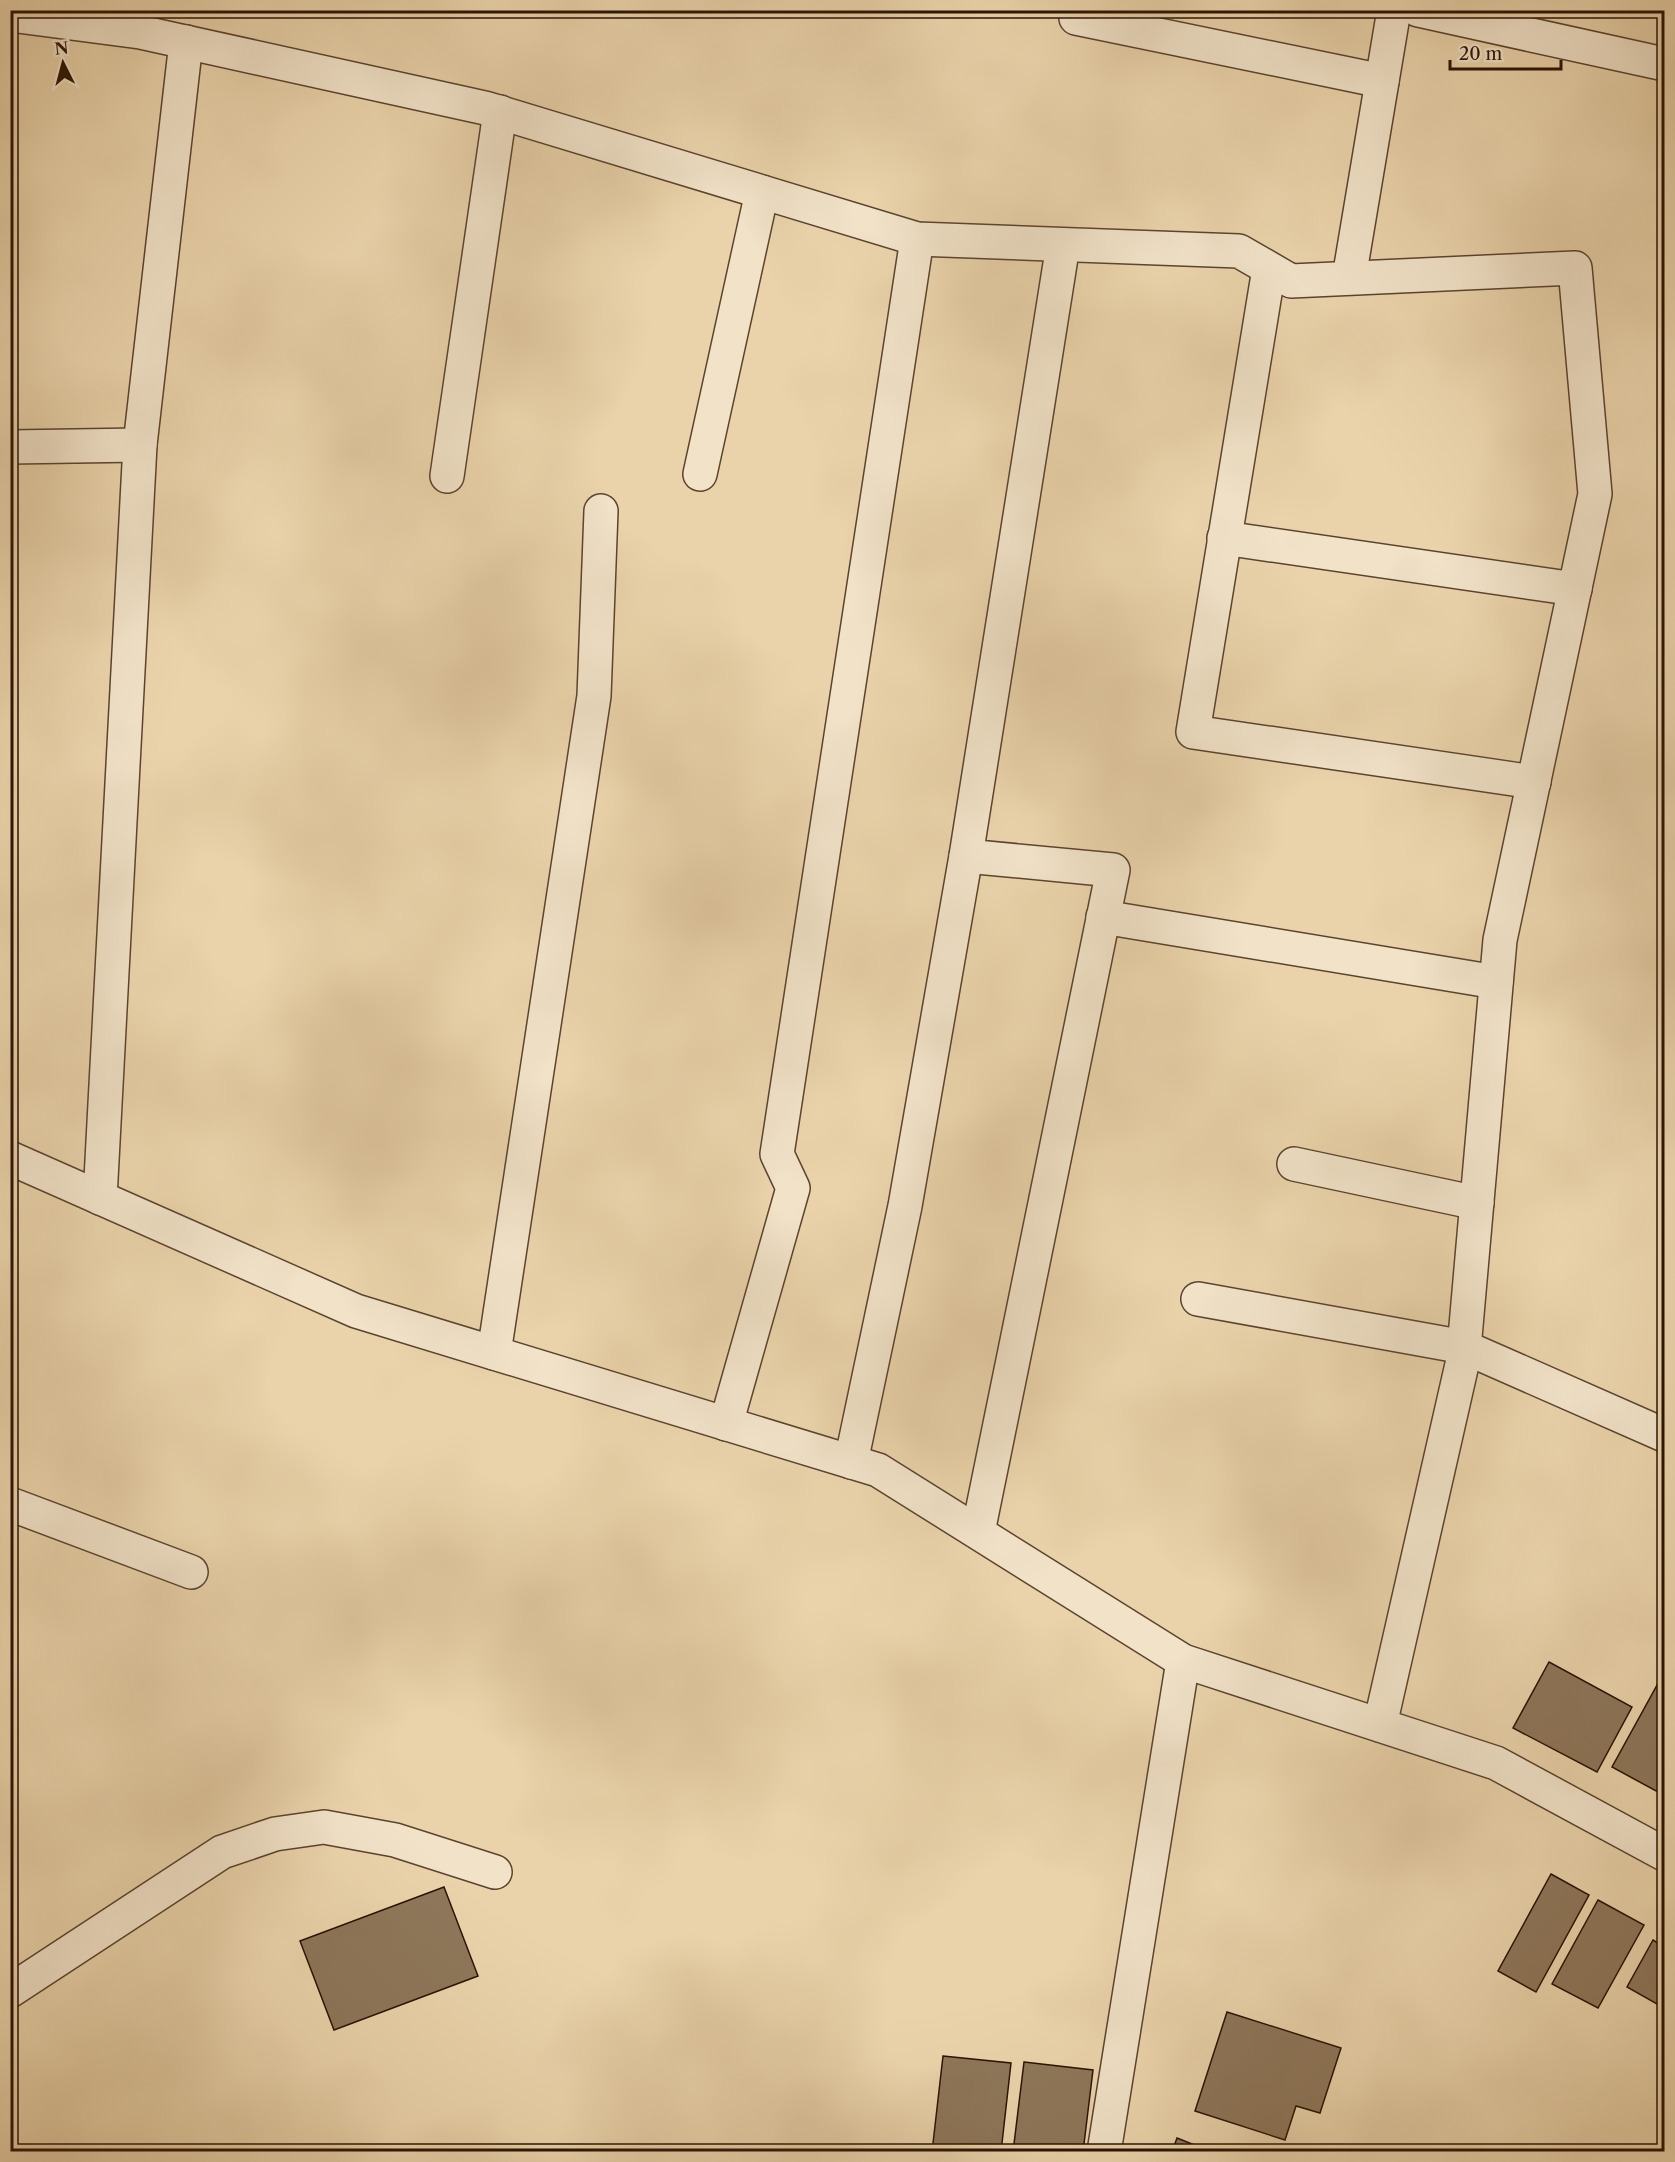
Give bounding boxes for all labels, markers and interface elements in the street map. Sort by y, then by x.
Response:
north arrow [33,33,93,93]
scale bar [1450,33,1561,71]
text: N [53,37,69,59]
text: 20 m [1459,43,1503,65]

